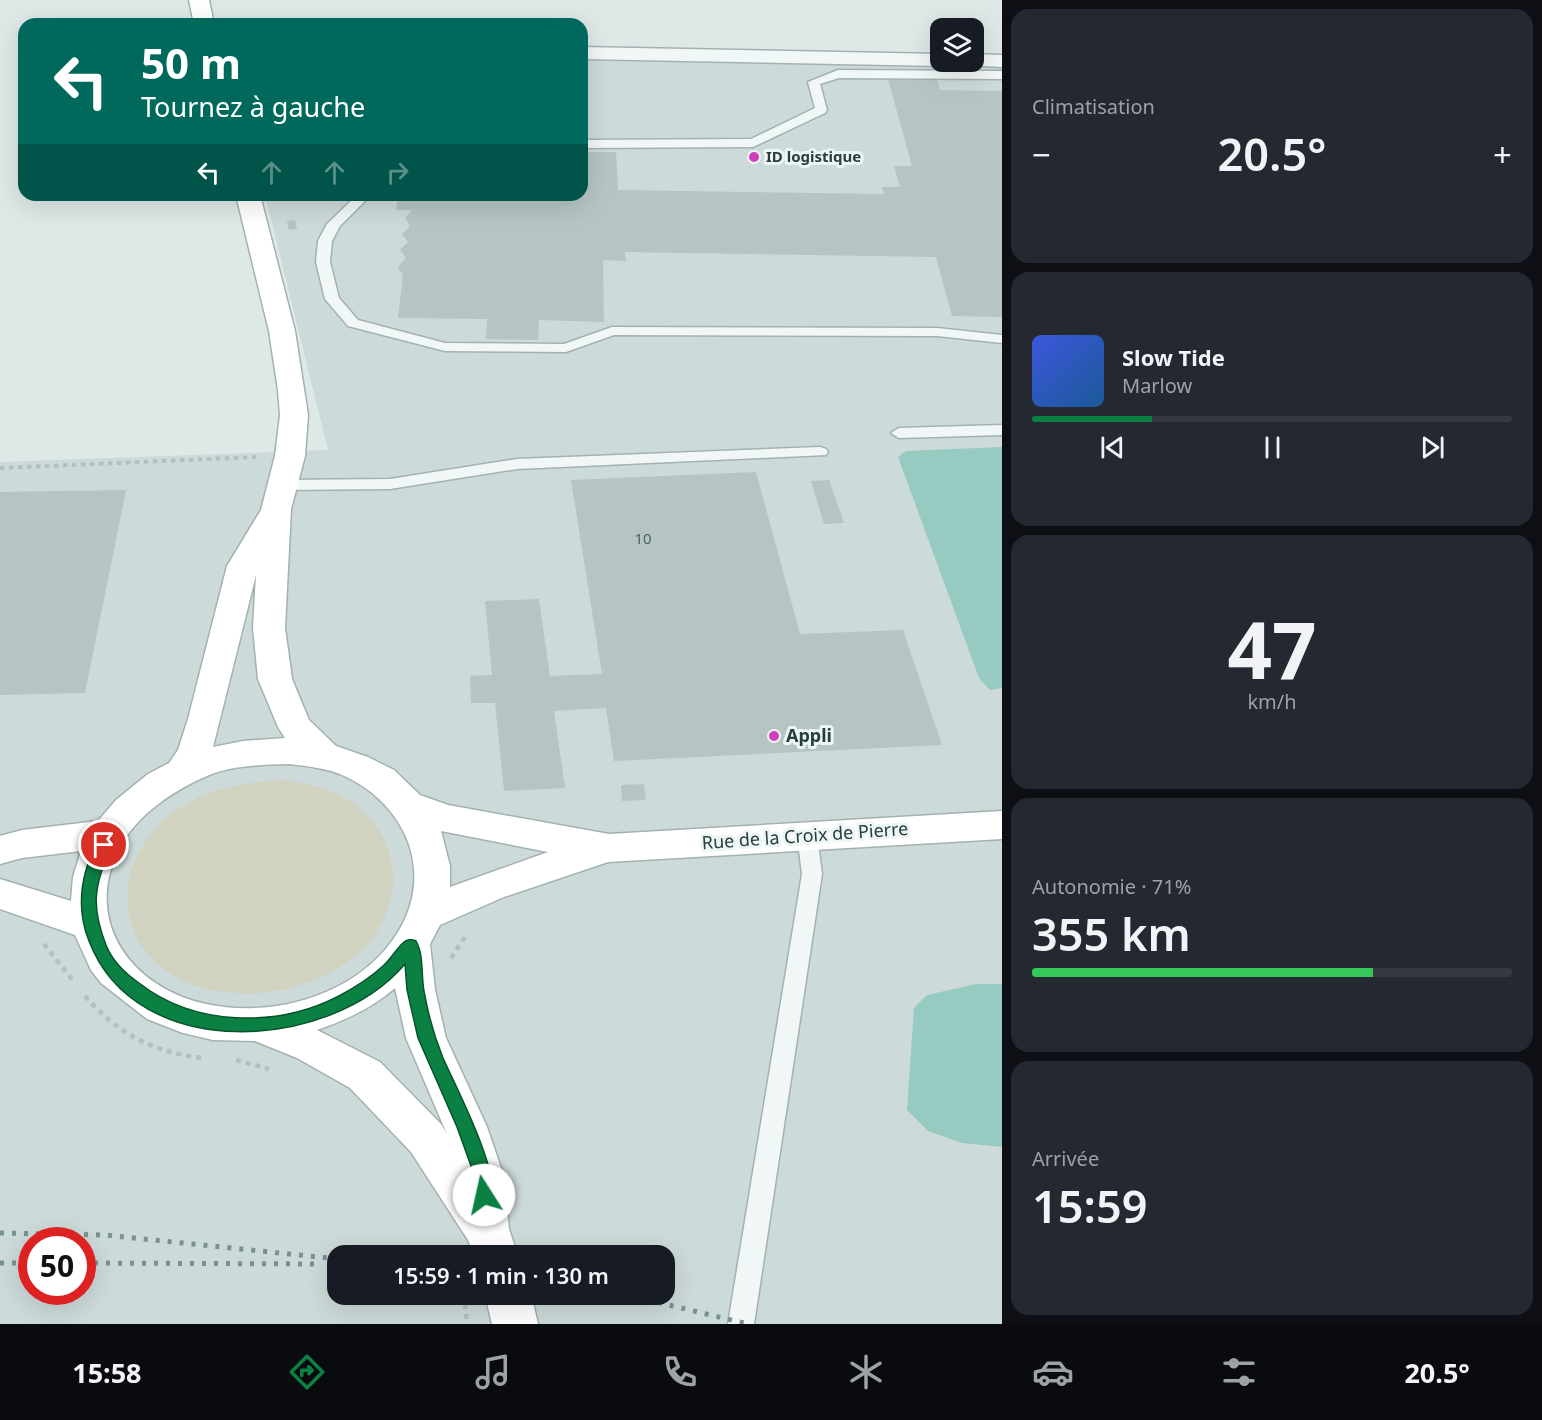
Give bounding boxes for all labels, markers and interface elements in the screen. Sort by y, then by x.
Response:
map controls [930,18,984,72]
button: layers [930,18,984,72]
text: 50 m [141,34,241,91]
icon: left [42,42,120,120]
text: Tournez à gauche [141,88,365,125]
text: Climatisation [1032,93,1155,120]
text: 20.5° [1218,123,1326,184]
text: − [1032,132,1051,177]
text: + [1493,132,1512,177]
place label: ID logistique [766,146,861,166]
marker: ID logistique [747,150,761,164]
icon: left [192,156,225,189]
icon: ahead [255,156,288,189]
icon: ahead [318,156,351,189]
icon: right [381,156,414,189]
text: Slow Tide [1122,342,1225,372]
text: Marlow [1122,372,1192,399]
icon: previous [1096,431,1129,464]
icon: pause [1256,431,1289,464]
icon: next [1416,431,1449,464]
house number: 10 [634,528,652,548]
text: 47 [1227,596,1317,702]
text: km/h [1247,688,1297,715]
place label: Appli [786,723,832,747]
marker: Appli [767,729,781,743]
street label: Rue de la Croix de Pierre [701,816,909,854]
pin [78,819,129,870]
icon: arrive [87,828,120,861]
text: Autonomie · 71% [1032,873,1191,900]
text: 355 km [1032,903,1191,964]
text: Arrivée [1032,1145,1099,1172]
position arrow [452,1163,516,1227]
text: 15:59 [1032,1175,1147,1236]
speed limit sign: 50 [18,1227,96,1305]
text: 15:59 · 1 min · 130 m [393,1260,609,1290]
icon: directions [286,1351,328,1393]
icon: music [472,1351,514,1393]
icon: phone [659,1351,701,1393]
icon: climate [845,1351,887,1393]
icon: car [1032,1351,1074,1393]
icon: filters [1218,1351,1260,1393]
text: 15:58 [72,1354,142,1391]
text: 20.5° [1404,1354,1470,1391]

